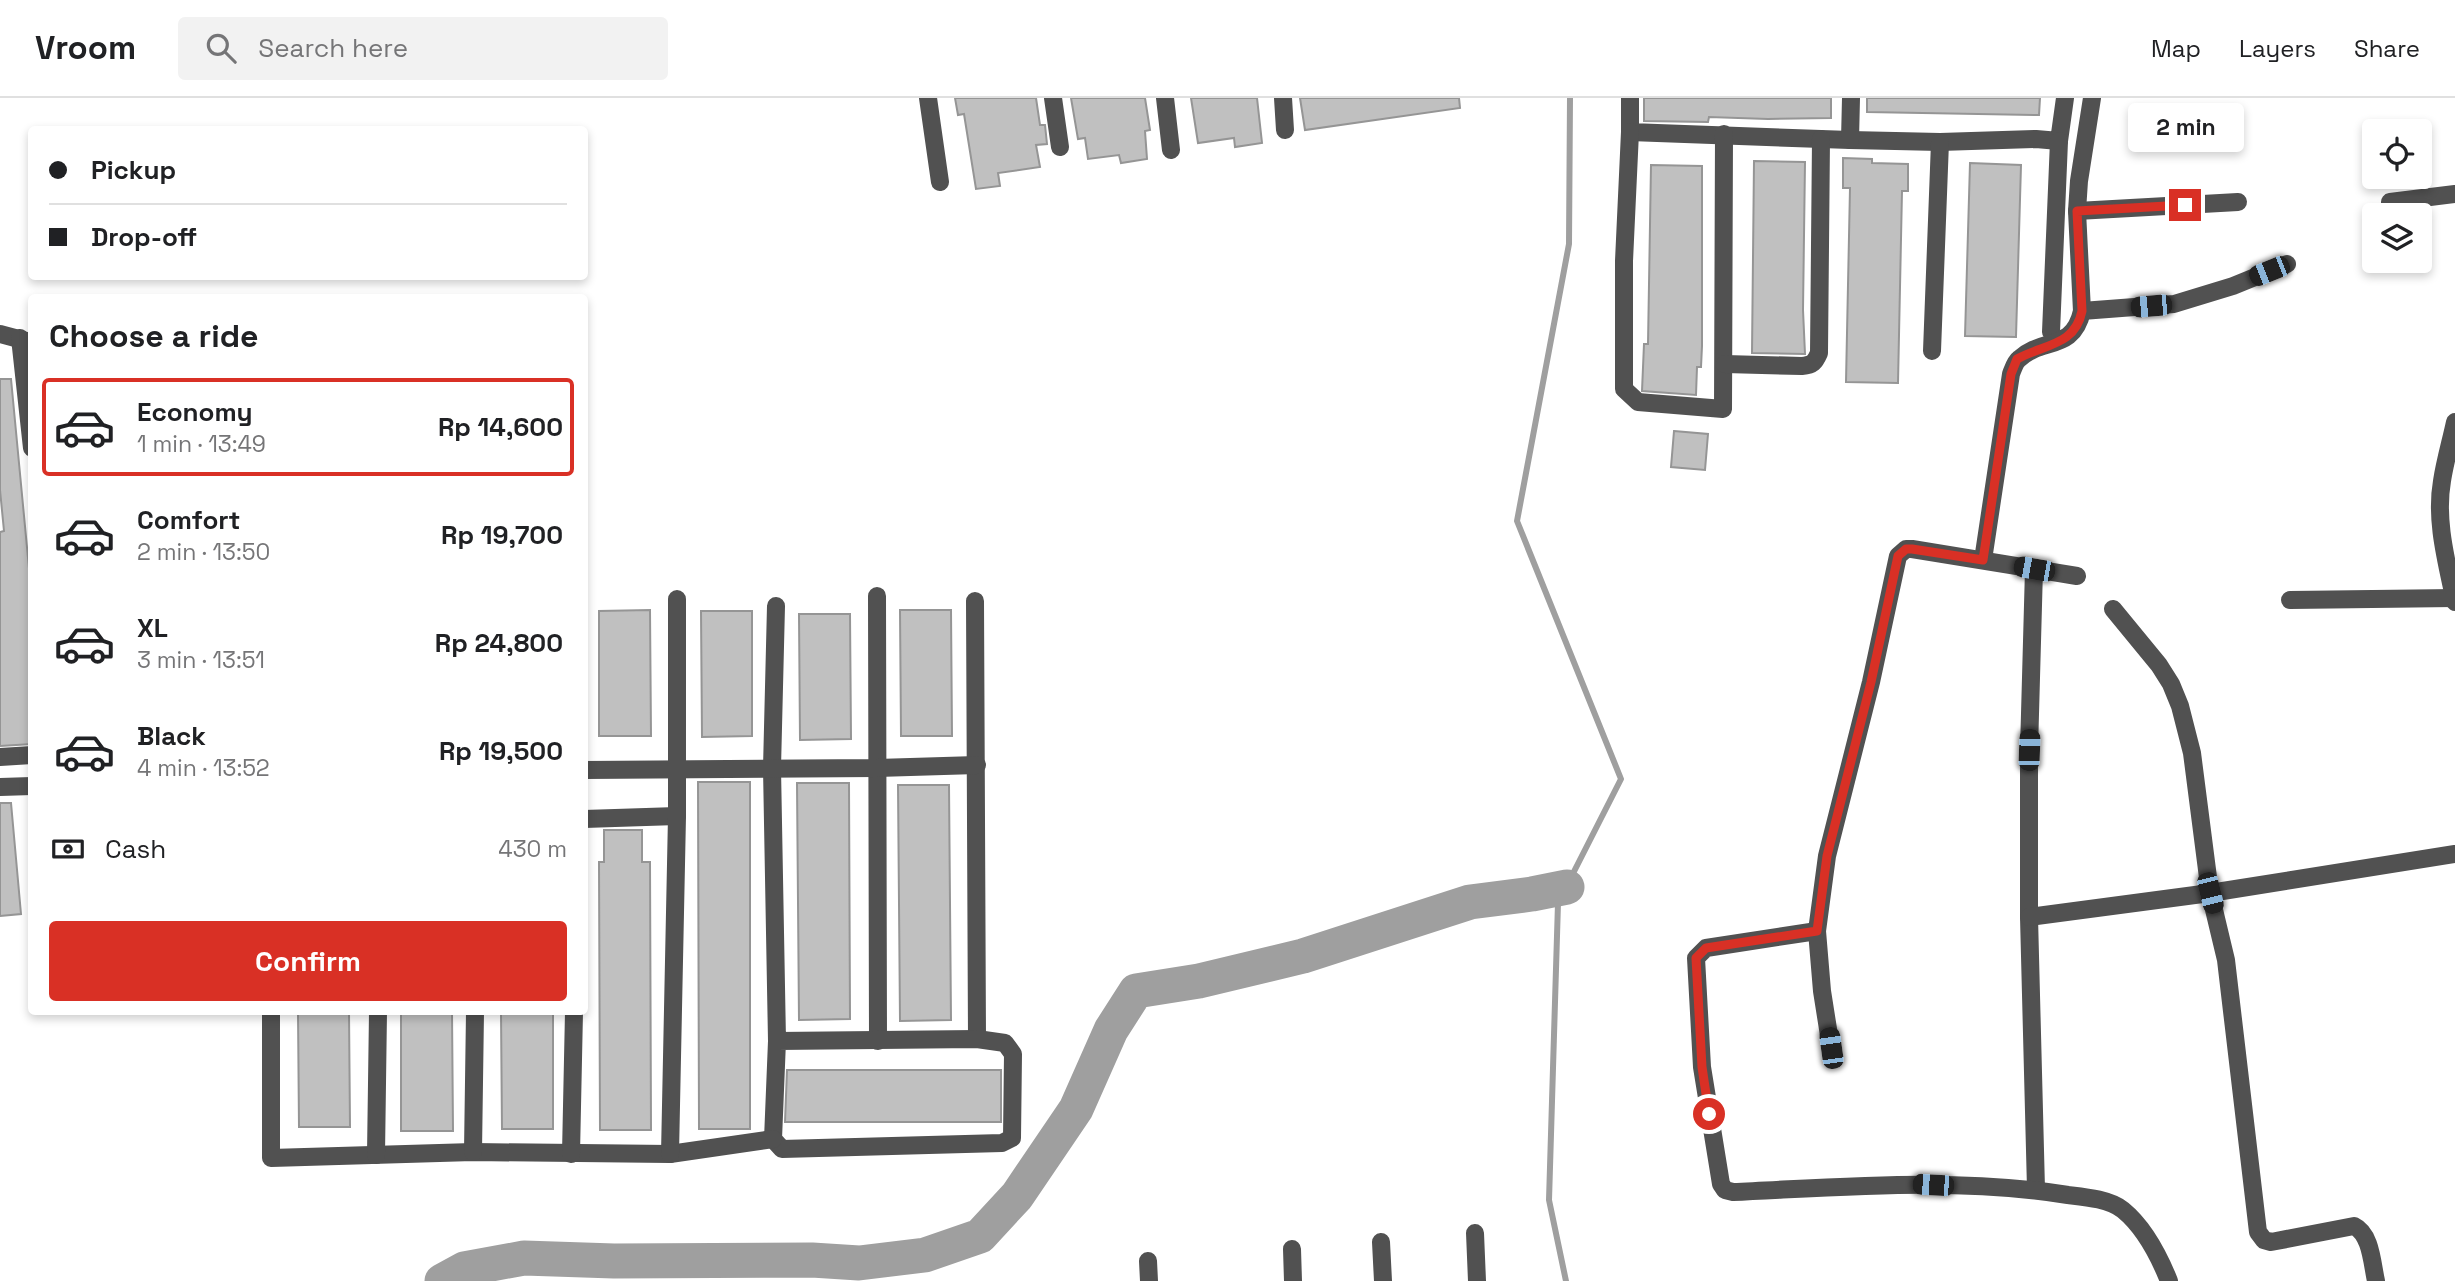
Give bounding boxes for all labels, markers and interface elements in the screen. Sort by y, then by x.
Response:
search box [178,17,668,80]
text: Vroom [35,27,136,69]
icon: search [202,29,240,67]
text: Search here [258,31,408,65]
text: Map [2151,33,2201,64]
text: Layers [2239,33,2316,64]
text: Share [2354,33,2420,64]
callout: 2 min [2127,104,2243,153]
text: 2 min [2156,112,2216,142]
map controls [2362,119,2432,273]
button: locate [2362,119,2432,189]
text: Pickup [91,153,176,187]
route end [2169,189,2201,221]
button: layers [2362,203,2432,273]
text: Drop-off [91,220,197,254]
car [2246,253,2293,289]
car [2130,294,2173,318]
text: Choose a ride [49,316,259,356]
text: Economy [137,395,253,429]
icon: car [53,396,116,459]
text: Rp 14,600 [438,410,563,444]
text: 1 min · 13:49 [137,429,266,459]
text: Comfort [137,503,240,537]
icon: car [53,504,116,567]
text: Rp 19,700 [441,518,563,552]
text: 2 min · 13:50 [137,537,270,567]
car [2012,555,2057,583]
text: XL [137,611,168,645]
icon: car [53,612,116,675]
text: Rp 24,800 [435,626,563,660]
text: 3 min · 13:51 [137,645,265,675]
text: Black [137,719,206,753]
icon: car [53,720,116,783]
car [2018,729,2041,771]
text: Rp 19,500 [439,734,563,768]
text: 4 min · 13:52 [137,753,270,783]
icon: cash [49,830,87,868]
text: Cash [105,832,166,866]
text: 430 m [498,834,567,864]
car [2195,870,2226,916]
button: Confirm [49,921,567,1001]
car [1818,1026,1845,1070]
route start [1693,1098,1725,1130]
car [1912,1173,1955,1197]

